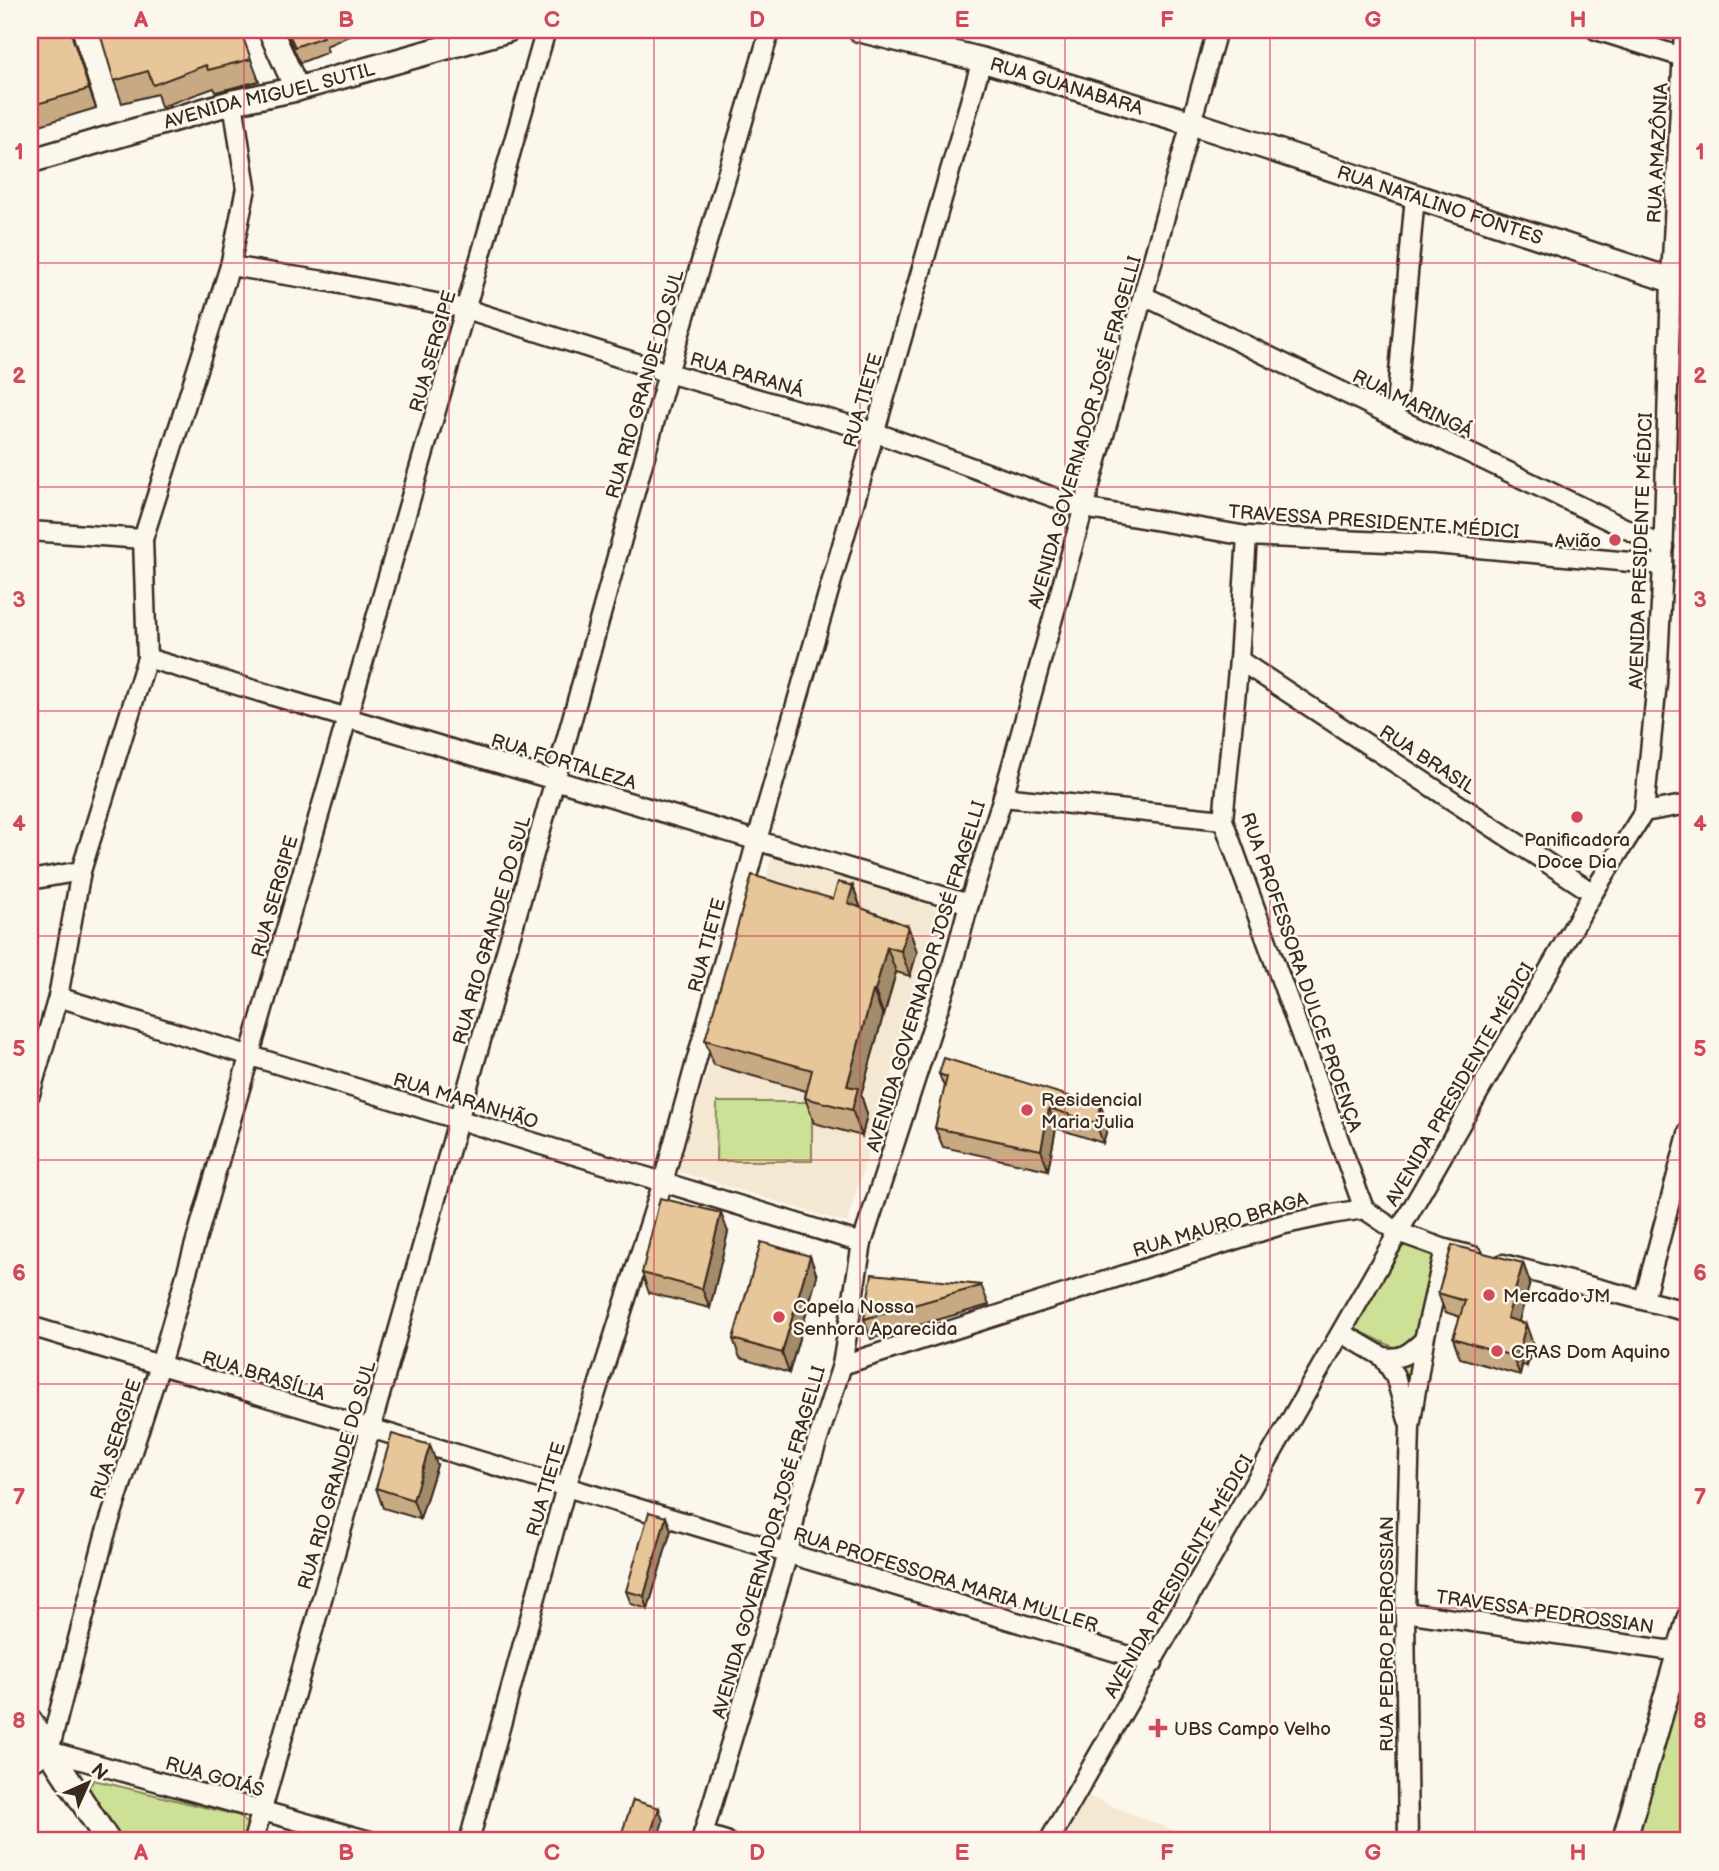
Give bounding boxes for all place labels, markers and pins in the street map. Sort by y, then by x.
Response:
place label: Avião [1555,530,1601,553]
marker: Avião [1607,532,1623,548]
marker: Panificadora Doce Dia [1569,809,1585,825]
place label: Panificadora Doce Dia [1524,829,1630,874]
place label: Residencial Maria Julia [1041,1089,1142,1134]
marker: Residencial Maria Julia [1019,1102,1035,1118]
place label: Mercado JM [1503,1285,1610,1308]
marker: Mercado JM [1481,1287,1497,1303]
place label: Capela Nossa Senhora Aparecida [793,1296,957,1341]
marker: Capela Nossa Senhora Aparecida [771,1309,787,1325]
place label: CRAS Dom Aquino [1511,1341,1670,1364]
marker: CRAS Dom Aquino [1489,1343,1505,1359]
marker: UBS Campo Velho [1148,1718,1168,1738]
place label: UBS Campo Velho [1174,1718,1331,1741]

